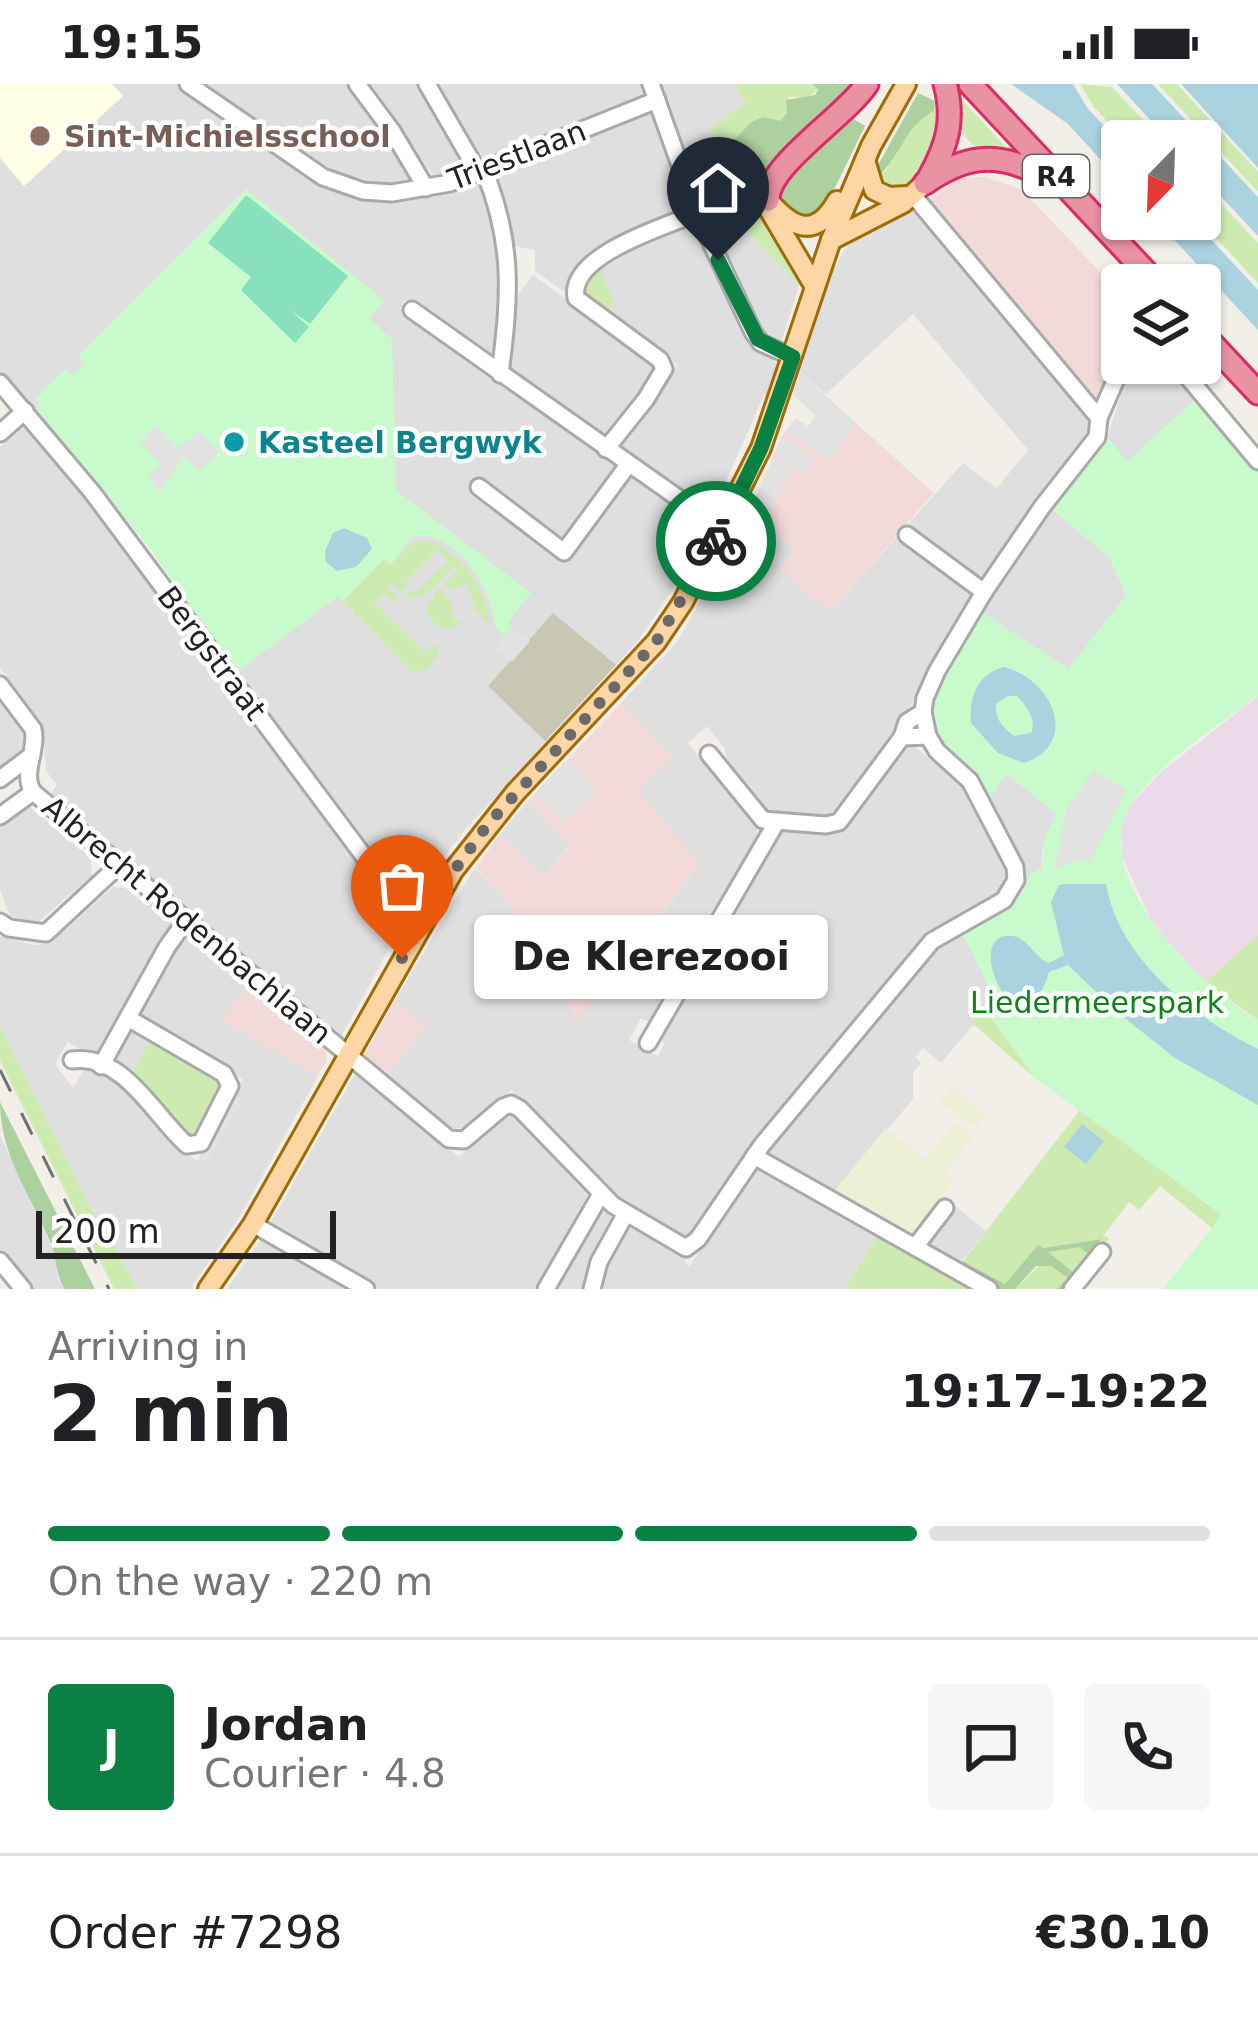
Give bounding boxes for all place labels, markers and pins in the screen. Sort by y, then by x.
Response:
place label: Sint-Michielsschool [64,119,391,154]
marker: Sint-Michielsschool [27,123,53,149]
pin [667,137,769,260]
place label: Kasteel Bergwyk [258,425,543,460]
marker: Kasteel Bergwyk [221,429,247,455]
pin [351,835,453,958]
callout: De Klerezooi [474,916,828,1000]

